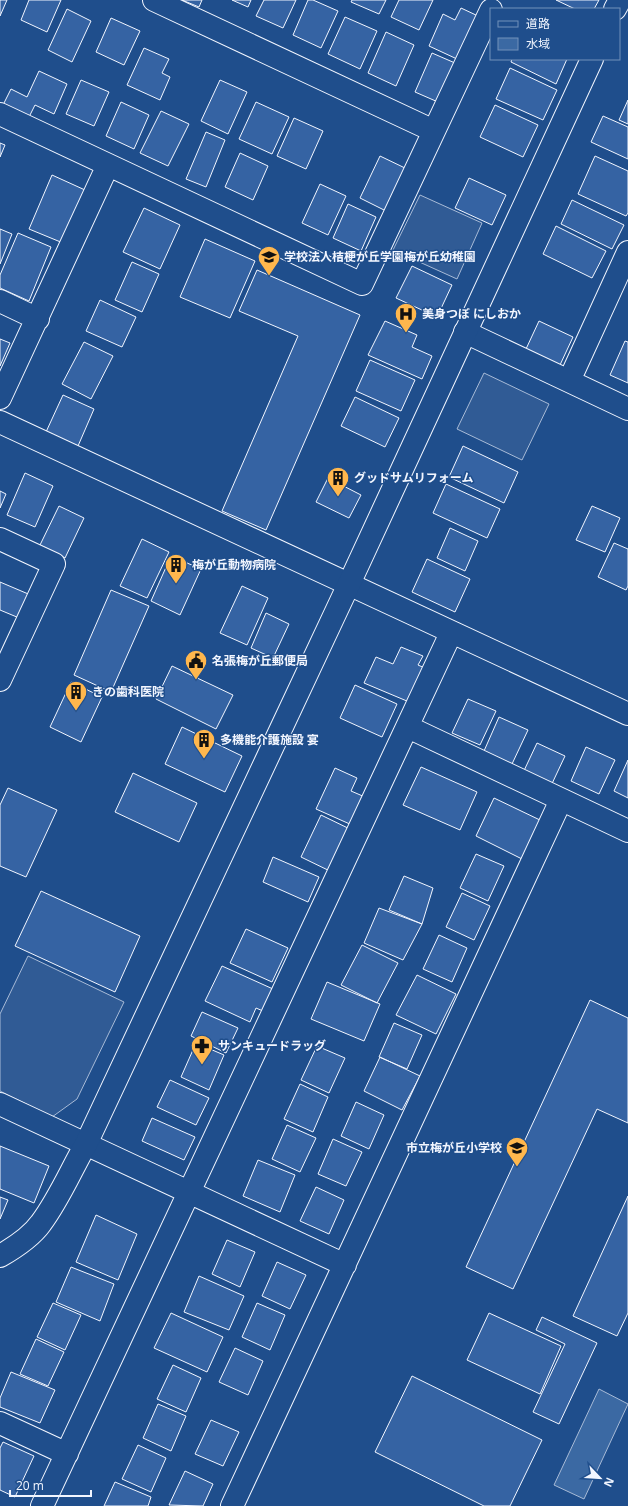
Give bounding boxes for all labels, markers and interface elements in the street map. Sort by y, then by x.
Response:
legend [490,8,620,60]
text: 道路 [526,15,550,32]
text: 水域 [526,35,550,52]
school or university icon: 学校法人桔梗が丘学園梅が丘幼稚園 [256,244,282,277]
place label: 学校法人桔梗が丘学園梅が丘幼稚園 [284,248,476,265]
hospital icon: 美身つぼ にしおか [393,301,419,334]
place label: 美身つぼ にしおか [422,305,521,322]
building icon: グッドサムリフォーム [325,465,351,498]
place label: グッドサムリフォーム [354,469,473,486]
building icon: 梅が丘動物病院 [163,552,189,585]
place label: 梅が丘動物病院 [192,556,276,573]
public building icon: 名張梅が丘郵便局 [183,648,209,681]
place label: 名張梅が丘郵便局 [212,652,308,669]
building icon: きの歯科医院 [63,679,89,712]
place label: きの歯科医院 [92,683,164,700]
building icon: 多機能介護施設 宴 [191,727,217,760]
place label: 多機能介護施設 宴 [220,731,319,748]
pharmacy icon: サンキュードラッグ [189,1033,215,1066]
place label: サンキュードラッグ [218,1037,326,1054]
school or university icon: 市立梅が丘小学校 [504,1135,530,1168]
place label: 市立梅が丘小学校 [406,1139,502,1156]
north arrow [580,1458,620,1498]
scale bar [10,1472,91,1498]
text: N [601,1475,618,1490]
text: 20 m [16,1477,44,1494]

